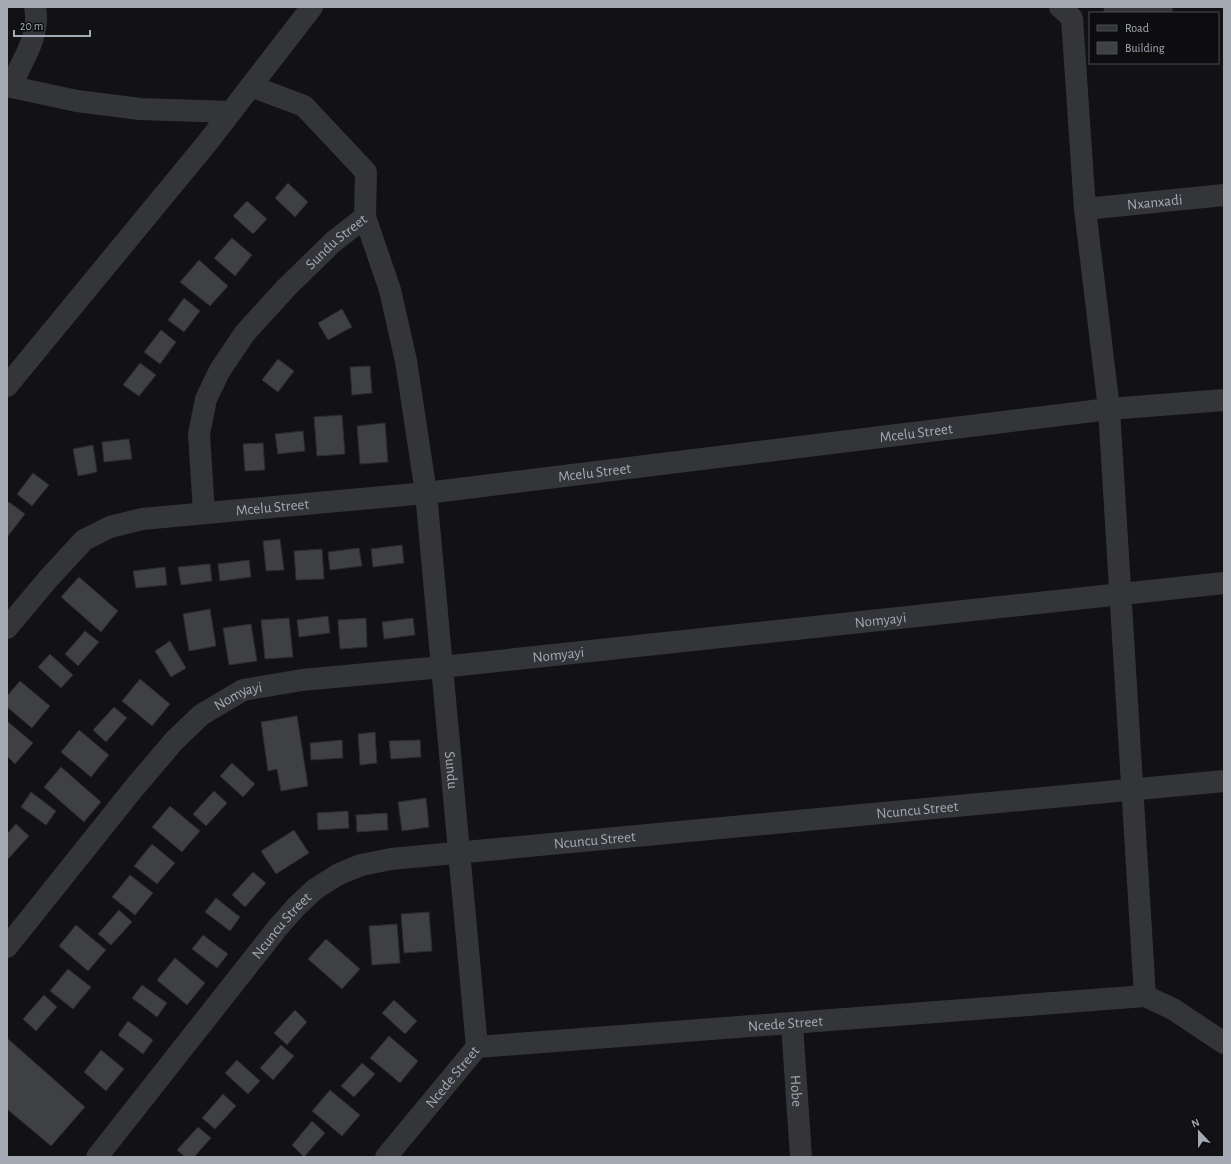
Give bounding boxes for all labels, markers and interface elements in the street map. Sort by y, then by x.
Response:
scale bar [14,12,90,38]
legend [1089,12,1219,64]
text: 20 m [20,20,43,32]
text: Road [1125,22,1149,34]
text: Building [1125,42,1165,54]
street label: Nxanxadi [1126,192,1183,213]
street label: Sundu Street [303,211,370,272]
street label: Mcelu Street [879,421,954,445]
street label: Mcelu Street [557,461,632,485]
street label: Mcelu Street [235,497,310,518]
street label: Nomyayi [854,610,907,631]
street label: Nomyayi [532,645,585,665]
street label: Nomyayi [211,680,263,713]
street label: Sundu [442,751,460,790]
street label: Ncuncu Street [876,799,959,822]
street label: Ncuncu Street [553,829,637,852]
street label: Ncuncu Street [249,890,314,962]
street label: Ncede Street [747,1014,824,1034]
street label: Ncede Street [423,1043,483,1111]
street label: Hobe [787,1074,805,1107]
north arrow [1179,1112,1219,1152]
text: N [1190,1117,1201,1130]

